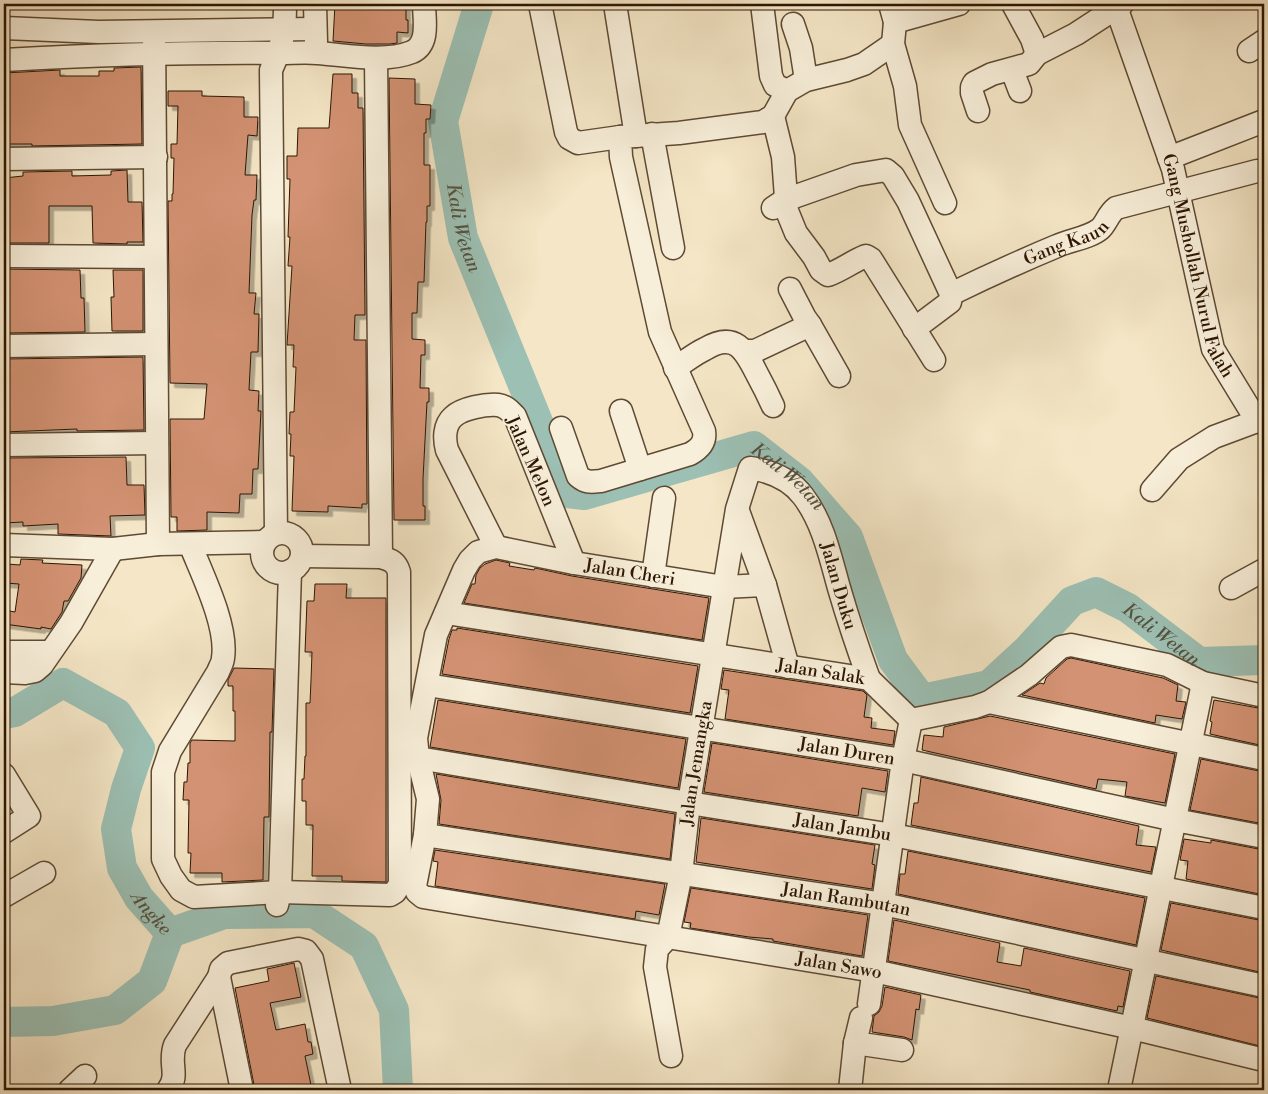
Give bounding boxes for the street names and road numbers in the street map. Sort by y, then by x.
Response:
street label: Gang Mushollah Nurul Falah [1157,151,1239,382]
street label: Gang Kaun [1020,216,1115,271]
street label: Jalan Melon [500,411,561,510]
street label: Jalan Duku [814,538,862,633]
street label: Jalan Cheri [582,554,677,591]
street label: Jalan Salak [774,654,868,690]
street label: Jalan Jemangka [675,698,718,828]
street label: Jalan Duren [796,733,897,771]
street label: Jalan Jambu [791,808,894,847]
street label: Jalan Rambutan [779,878,913,922]
street label: Jalan Sawo [793,947,884,984]

